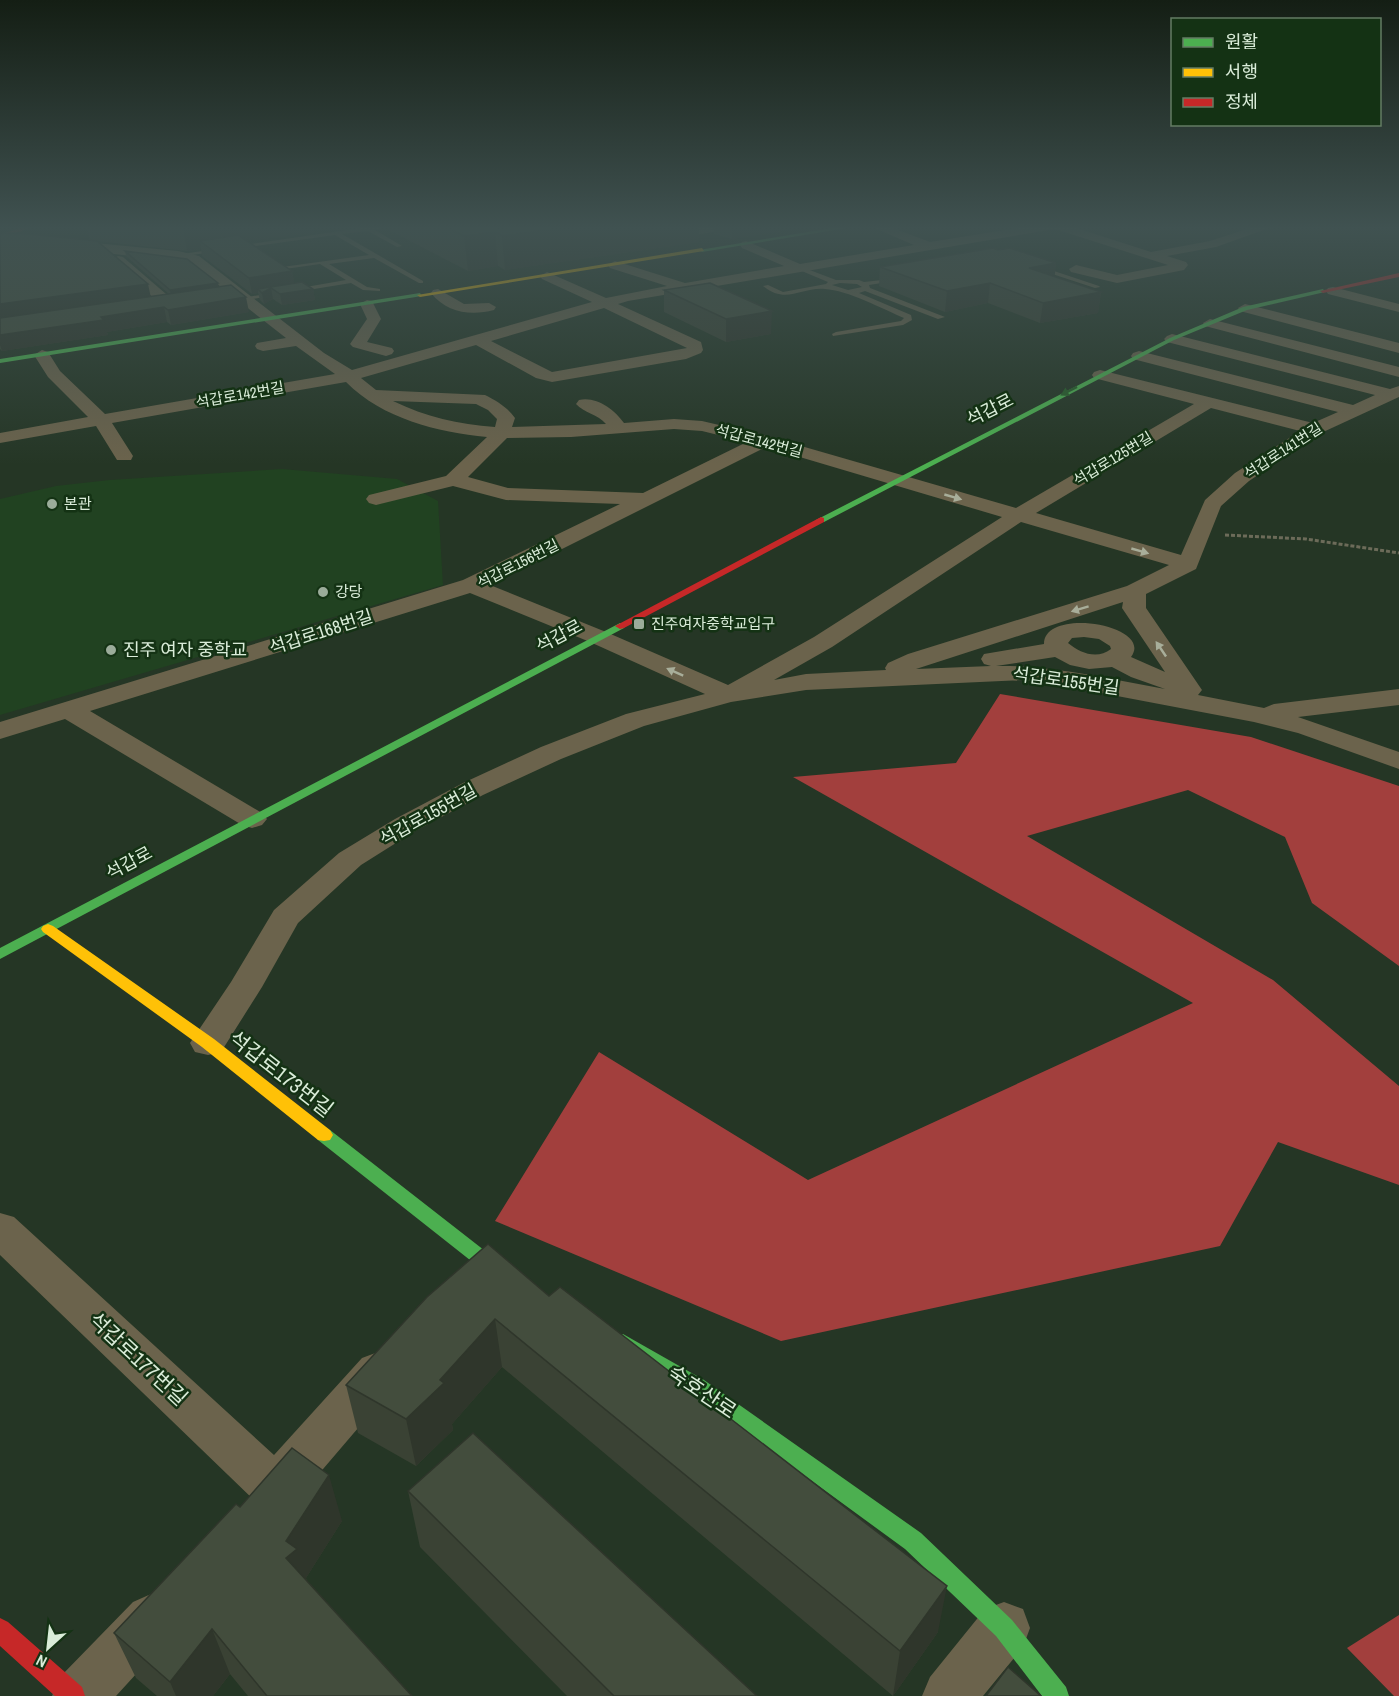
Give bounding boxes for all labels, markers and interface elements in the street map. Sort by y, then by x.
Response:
legend [1171,18,1381,126]
text: 원활 [1225,29,1258,54]
text: 서행 [1225,59,1258,84]
text: 정체 [1225,89,1258,114]
street label: 석갑로142번길 [194,376,286,413]
one-way arrow [1060,386,1077,396]
street label: 석갑로 [962,387,1018,432]
street label: 석갑로141번길 [1239,417,1326,484]
street label: 석갑로142번길 [713,419,805,462]
street label: 석갑로125번길 [1069,427,1157,491]
place label: 본관 [64,493,92,514]
one-way arrow [944,493,962,502]
marker: 본관 [45,497,59,511]
street label: 석갑로156번길 [473,534,562,593]
one-way arrow [1131,547,1149,556]
place label: 강당 [335,581,363,602]
marker: 강당 [316,585,330,599]
street label: 석갑로168번길 [266,603,376,660]
one-way arrow [1071,604,1089,614]
street label: 석갑로 [531,613,587,658]
place label: 진주여자중학교입구 [651,613,775,634]
marker: 진주여자중학교입구 [632,617,646,631]
place label: 진주 여자 중학교 [123,637,247,662]
one-way arrow [1156,641,1167,657]
marker: 진주 여자 중학교 [104,643,118,657]
street label: 석갑로155번길 [1011,661,1121,700]
one-way arrow [666,666,684,676]
street label: 석갑로155번길 [375,778,481,852]
street label: 석갑로 [101,840,157,885]
street label: 석갑로173번길 [223,1024,340,1124]
street label: 석갑로177번길 [83,1305,194,1412]
street label: 숙호산로 [662,1358,742,1425]
north arrow [18,1618,78,1678]
text: N [32,1649,50,1673]

